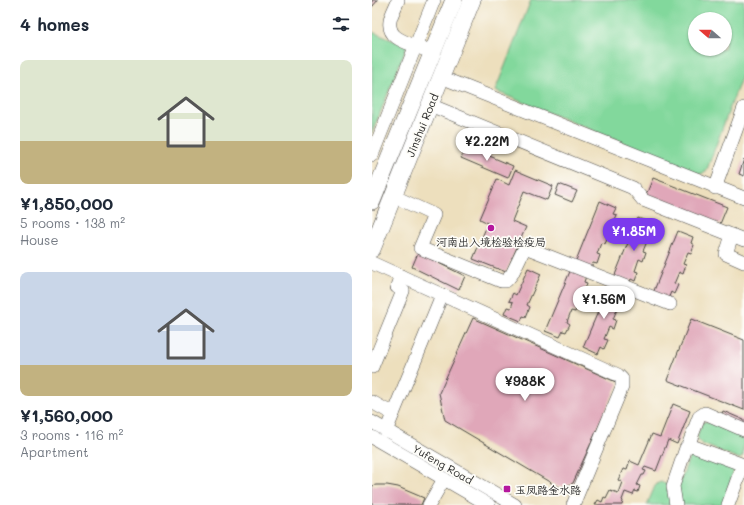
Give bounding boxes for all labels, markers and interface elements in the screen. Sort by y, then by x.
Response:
north arrow [688,12,732,56]
map controls [688,12,732,56]
text: 4 homes [20,13,89,35]
icon: filters [330,13,352,35]
icon: home [150,86,222,158]
street label: Jinshui Road [402,91,442,159]
pin: ¥2.22M [454,128,520,162]
text: ¥2.22M [465,132,509,149]
text: ¥1,850,000 [20,192,113,214]
text: 5 rooms · 138 m² [20,214,125,231]
pin: ¥1.85M [601,218,667,252]
text: ¥1.85M [612,222,656,239]
marker: 河南出入境检验检疫局 [486,223,496,233]
text: House [20,231,58,248]
place label: 河南出入境检验检疫局 [436,234,546,249]
pin: ¥1.56M [571,286,637,320]
text: ¥1.56M [582,290,626,307]
icon: home [150,298,222,370]
pin: ¥988K [497,368,553,402]
text: ¥988K [504,372,546,389]
text: ¥1,560,000 [20,404,113,426]
text: 3 rooms · 116 m² [20,426,123,443]
street label: Yufeng Road [410,441,476,487]
text: Apartment [20,443,89,460]
place label: 玉凤路金水路 [515,482,581,497]
marker: 玉凤路金水路 [502,484,512,494]

